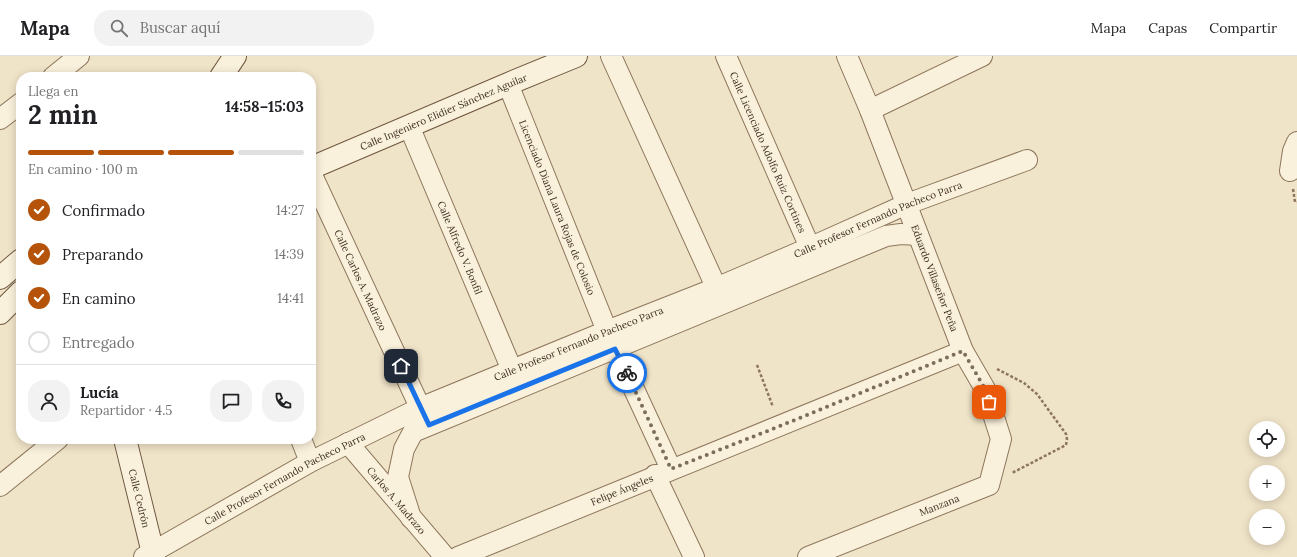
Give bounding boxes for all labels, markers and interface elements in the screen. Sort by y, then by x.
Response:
search box [94,10,374,46]
text: Mapa [20,16,70,40]
icon: search [108,17,130,39]
text: Buscar aquí [140,18,220,37]
text: Mapa [1091,19,1126,37]
text: Capas [1148,19,1187,37]
text: Compartir [1209,19,1277,37]
street label: Calle Licenciado Adolfo Ruiz Cortines [727,70,809,235]
street label: Calle Ingeniero Elidier Sánchez Aguilar [358,71,530,153]
text: Llega en [28,83,78,100]
text: 14:58–15:03 [225,97,304,116]
text: 2 min [28,98,98,131]
street label: Licenciado Diana Laura Rojas de Colosio [516,118,598,297]
text: En camino · 100 m [28,161,138,178]
street label: Calle Profesor Fernando Pacheco Parra [792,178,964,261]
icon: check [28,199,50,221]
street label: Calle Alfredo V. Bonfil [434,199,485,297]
text: Confirmado [62,201,145,220]
text: 14:27 [276,202,304,219]
street label: Eduardo Villaseñor Peña [908,223,961,333]
street label: Calle Carlos A. Madrazo [331,228,390,333]
icon: check [28,243,50,265]
text: Preparando [62,245,143,264]
text: 14:39 [274,246,304,263]
icon: check [28,287,50,309]
text: En camino [62,289,136,308]
text: 14:41 [277,290,304,307]
street label: Calle Profesor Fernando Pacheco Parra [492,303,665,384]
text: Entregado [62,333,134,352]
pin [384,349,418,383]
courier [607,353,647,393]
icon: home [390,355,412,377]
icon: bike [616,362,638,384]
button: person [28,380,70,422]
button: chat [210,380,252,422]
button: phone [262,380,304,422]
text: Lucía [80,383,119,402]
pin [972,385,1006,419]
icon: bag [978,391,1000,413]
text: Repartidor · 4.5 [80,402,172,419]
map controls [1249,421,1285,545]
button: locate [1249,421,1285,457]
street label: Calle Profesor Fernando Pacheco Parra [202,430,367,528]
street label: Carlos A. Madrazo [364,464,429,537]
button: + [1249,465,1285,501]
street label: Calle Cedrón [126,468,153,529]
street label: Felipe Ángeles [589,471,655,509]
street label: Manzana [917,492,961,519]
button: − [1249,509,1285,545]

